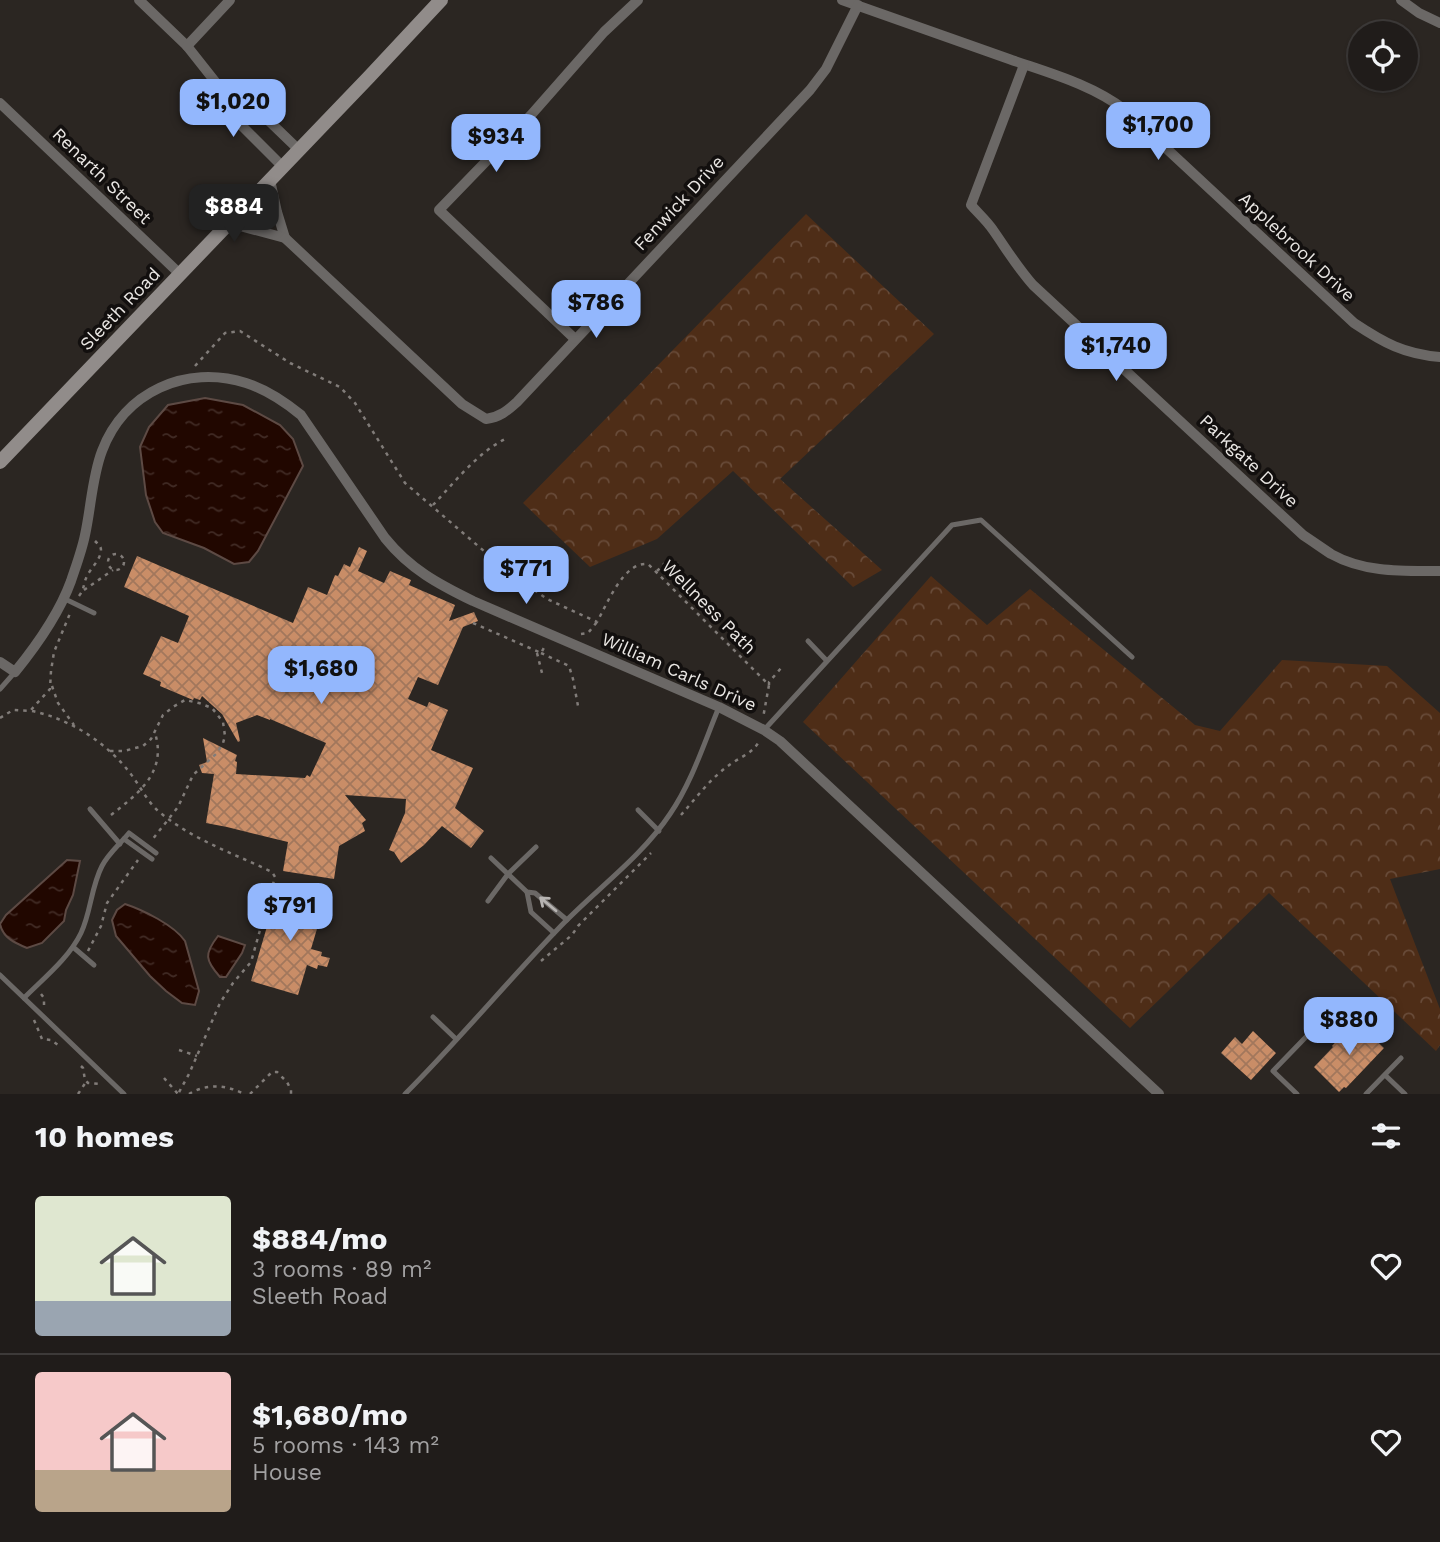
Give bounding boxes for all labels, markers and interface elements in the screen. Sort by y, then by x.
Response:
map controls [1348,21,1418,91]
button: locate [1348,21,1418,91]
pin: $1,020 [176,80,290,139]
text: $1,020 [196,88,270,115]
pin: $1,700 [1101,102,1215,162]
text: $1,700 [1122,111,1194,138]
pin: $934 [455,114,537,174]
street label: Renarth Street [49,123,156,228]
text: $934 [467,123,525,150]
street label: Fenwick Drive [629,151,728,254]
pin: $884 [193,184,275,244]
street label: Applebrook Drive [1235,187,1360,306]
text: $884 [205,193,263,220]
street label: Sleeth Road [75,263,164,354]
pin: $786 [555,280,637,340]
text: $786 [568,289,624,316]
pin: $1,740 [1059,324,1173,383]
text: $1,740 [1081,332,1151,359]
street label: Parkgate Drive [1196,410,1303,512]
pin: $771 [485,546,567,606]
text: $771 [500,555,552,582]
street label: Wellness Path [658,555,761,658]
street label: William Carls Drive [599,628,760,715]
pin: $1,680 [264,646,378,706]
text: $1,680 [284,655,358,682]
pin: $791 [249,884,331,943]
text: $791 [264,892,316,919]
one-way arrow [539,896,557,912]
pin: $880 [1308,998,1390,1057]
text: $880 [1320,1006,1378,1033]
icon: filters [1367,1117,1405,1155]
text: 10 homes [35,1119,174,1154]
text: $884/mo [252,1221,387,1256]
icon: home [91,1224,175,1308]
icon: heart [1367,1247,1405,1285]
text: 3 rooms · 89 m² [252,1256,431,1283]
text: Sleeth Road [252,1283,388,1310]
text: $1,680/mo [252,1397,408,1432]
icon: home [91,1400,175,1484]
icon: heart [1367,1423,1405,1461]
text: 5 rooms · 143 m² [252,1432,439,1459]
text: House [252,1459,322,1486]

